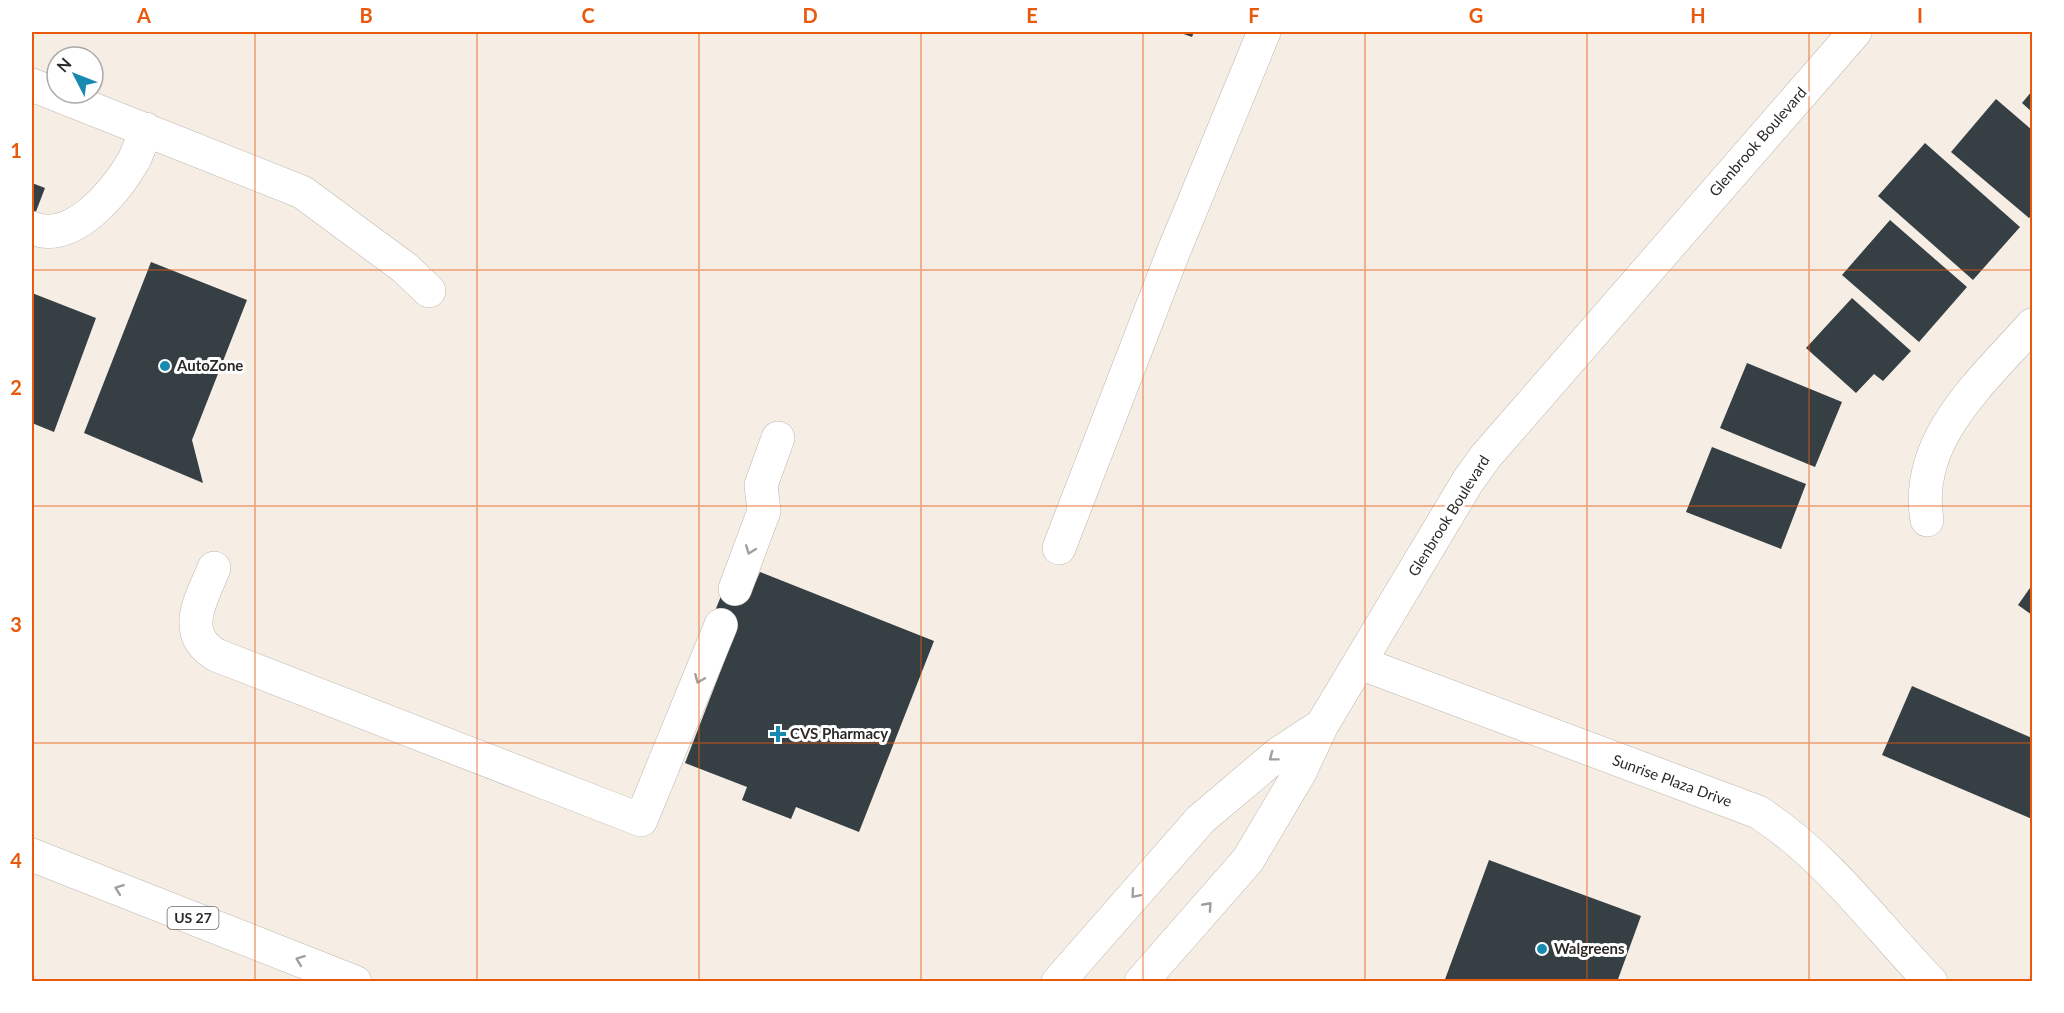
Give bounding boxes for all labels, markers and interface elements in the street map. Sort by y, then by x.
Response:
text: A [136,3,151,27]
text: B [359,3,373,27]
text: C [581,3,595,27]
text: D [802,3,818,27]
text: E [1026,3,1038,27]
text: F [1248,3,1260,27]
text: G [1469,3,1483,27]
text: H [1690,3,1706,27]
text: I [1917,3,1923,27]
north arrow [45,45,105,105]
text: N [52,54,75,76]
street label: Glenbrook Boulevard [1705,83,1810,200]
text: 1 [10,138,22,162]
place label: AutoZone [176,356,243,374]
marker: AutoZone [158,359,172,373]
text: 2 [10,375,22,399]
street label: Glenbrook Boulevard [1404,452,1493,579]
one-way arrow [744,544,757,555]
text: 3 [10,612,22,636]
one-way arrow [694,673,706,684]
place label: CVS Pharmacy [790,724,888,742]
marker: CVS Pharmacy [771,727,785,741]
one-way arrow [1269,750,1280,761]
street label: Sunrise Plaza Drive [1610,750,1735,810]
text: 4 [10,848,22,872]
one-way arrow [114,884,125,896]
one-way arrow [1131,887,1142,898]
one-way arrow [1200,902,1211,913]
road number: US 27 [168,907,218,929]
place label: Walgreens [1554,939,1625,957]
marker: Walgreens [1535,942,1549,956]
one-way arrow [296,955,307,967]

